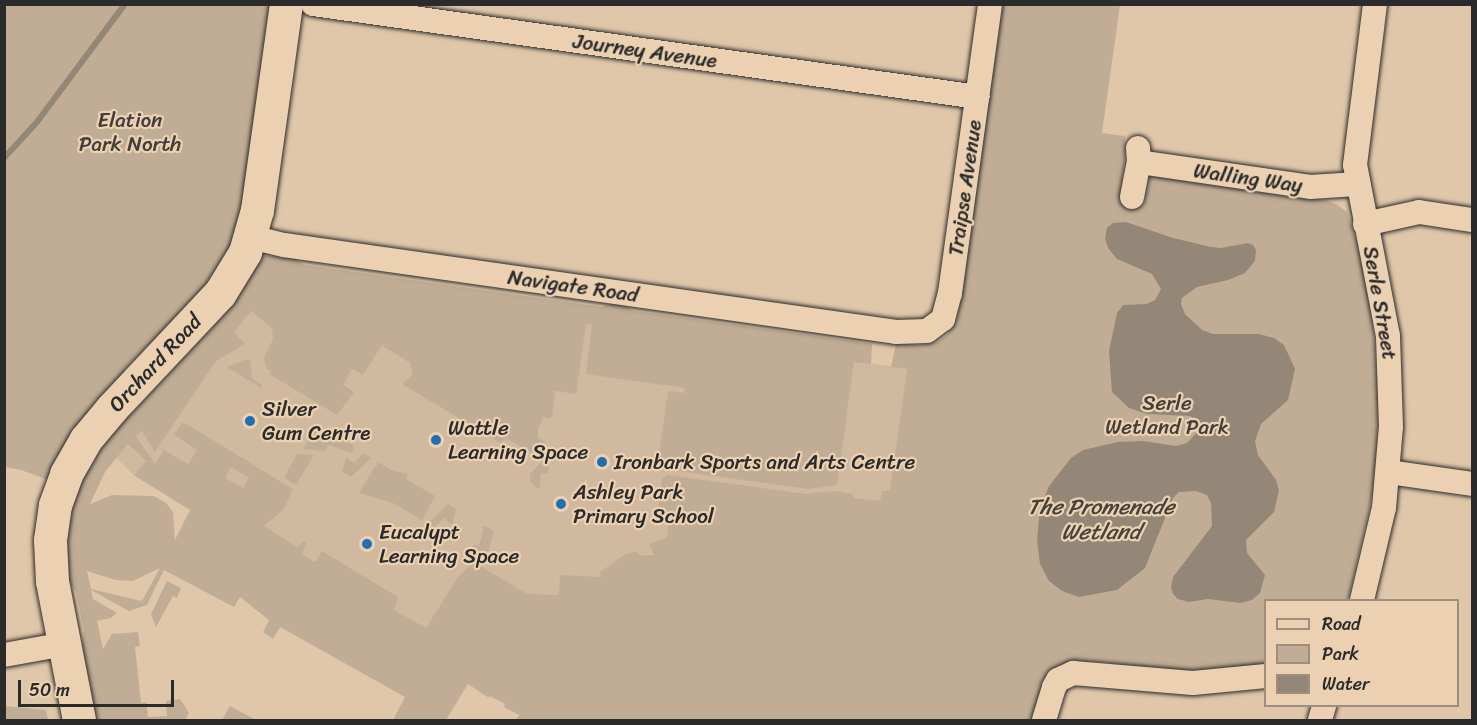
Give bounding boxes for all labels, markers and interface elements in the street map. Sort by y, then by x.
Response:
street label: Journey Avenue [571,28,719,74]
park label: Elation Park North [79,107,181,157]
street label: Traipse Avenue [943,118,987,258]
street label: Walling Way [1192,158,1304,198]
street label: Serle Street [1358,244,1402,362]
street label: Navigate Road [506,264,640,308]
street label: Orchard Road [103,309,207,417]
park label: Serle Wetland Park [1105,390,1229,440]
place label: Silver Gum Centre [262,396,372,446]
marker: Silver Gum Centre [243,414,257,428]
place label: Wattle Learning Space [448,415,588,465]
marker: Wattle Learning Space [429,433,443,447]
place label: Ironbark Sports and Arts Centre [614,449,915,475]
marker: Ironbark Sports and Arts Centre [595,455,609,469]
place label: Ashley Park Primary School [573,479,714,529]
water label: The Promenade Wetland [1027,493,1175,544]
marker: Ashley Park Primary School [554,497,568,511]
place label: Eucalypt Learning Space [379,519,519,569]
marker: Eucalypt Learning Space [360,537,374,551]
legend [1264,599,1459,707]
text: Road [1322,608,1361,640]
text: Park [1322,638,1359,670]
scale bar [21,668,177,706]
text: Water [1322,668,1369,700]
text: 50 m [29,674,70,706]

